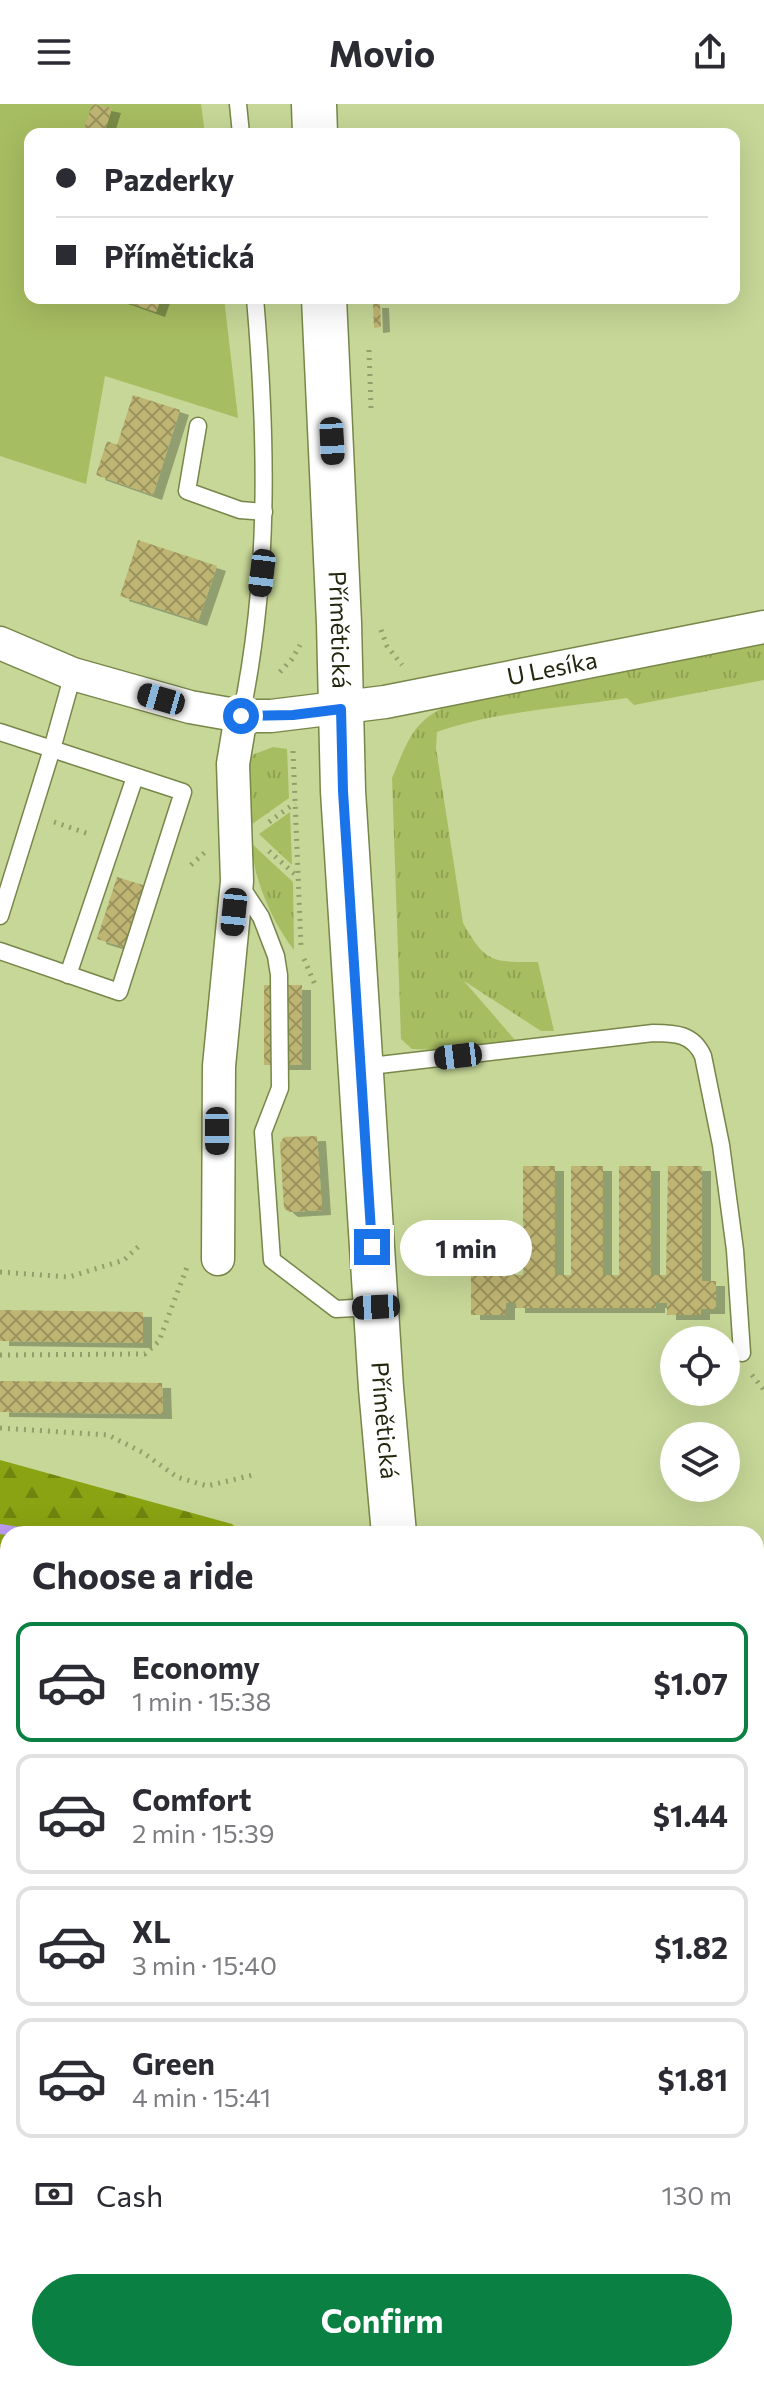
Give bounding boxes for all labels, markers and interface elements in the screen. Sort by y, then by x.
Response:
icon: menu [32,30,76,74]
text: Movio [329,30,435,74]
icon: share [688,30,732,74]
text: Pazderky [104,160,234,197]
text: Přímětická [104,237,255,274]
car [319,416,345,466]
car [247,548,277,598]
street label: Přímětická [324,570,357,689]
street label: U Lesíka [504,644,600,691]
car [135,681,187,717]
route start [223,698,259,734]
car [220,887,248,937]
car [433,1041,483,1071]
car [205,1107,229,1155]
callout: 1 min [400,1219,532,1275]
route end [354,1229,390,1265]
text: 1 min [435,1232,497,1263]
car [351,1294,401,1320]
map controls [660,1326,740,1502]
button: locate [660,1326,740,1406]
street label: Přímětická [366,1361,405,1480]
button: layers [660,1422,740,1502]
text: Choose a ride [32,1552,253,1596]
icon: car [36,1646,108,1718]
text: Economy [132,1648,260,1685]
text: $1.07 [654,1664,728,1701]
text: 1 min · 15:38 [132,1685,271,1716]
icon: car [36,1778,108,1850]
text: Comfort [132,1780,251,1817]
text: $1.44 [653,1796,728,1833]
text: 2 min · 15:39 [132,1817,275,1848]
icon: car [36,1910,108,1982]
text: XL [132,1912,171,1949]
text: $1.82 [654,1928,728,1965]
text: 3 min · 15:40 [132,1949,277,1980]
icon: car [36,2042,108,2114]
text: Green [132,2044,215,2081]
text: $1.81 [658,2060,728,2097]
text: 4 min · 15:41 [132,2081,271,2112]
icon: cash [32,2172,76,2216]
text: Cash [96,2176,163,2213]
text: 130 m [661,2179,732,2210]
button: Confirm [32,2274,732,2366]

